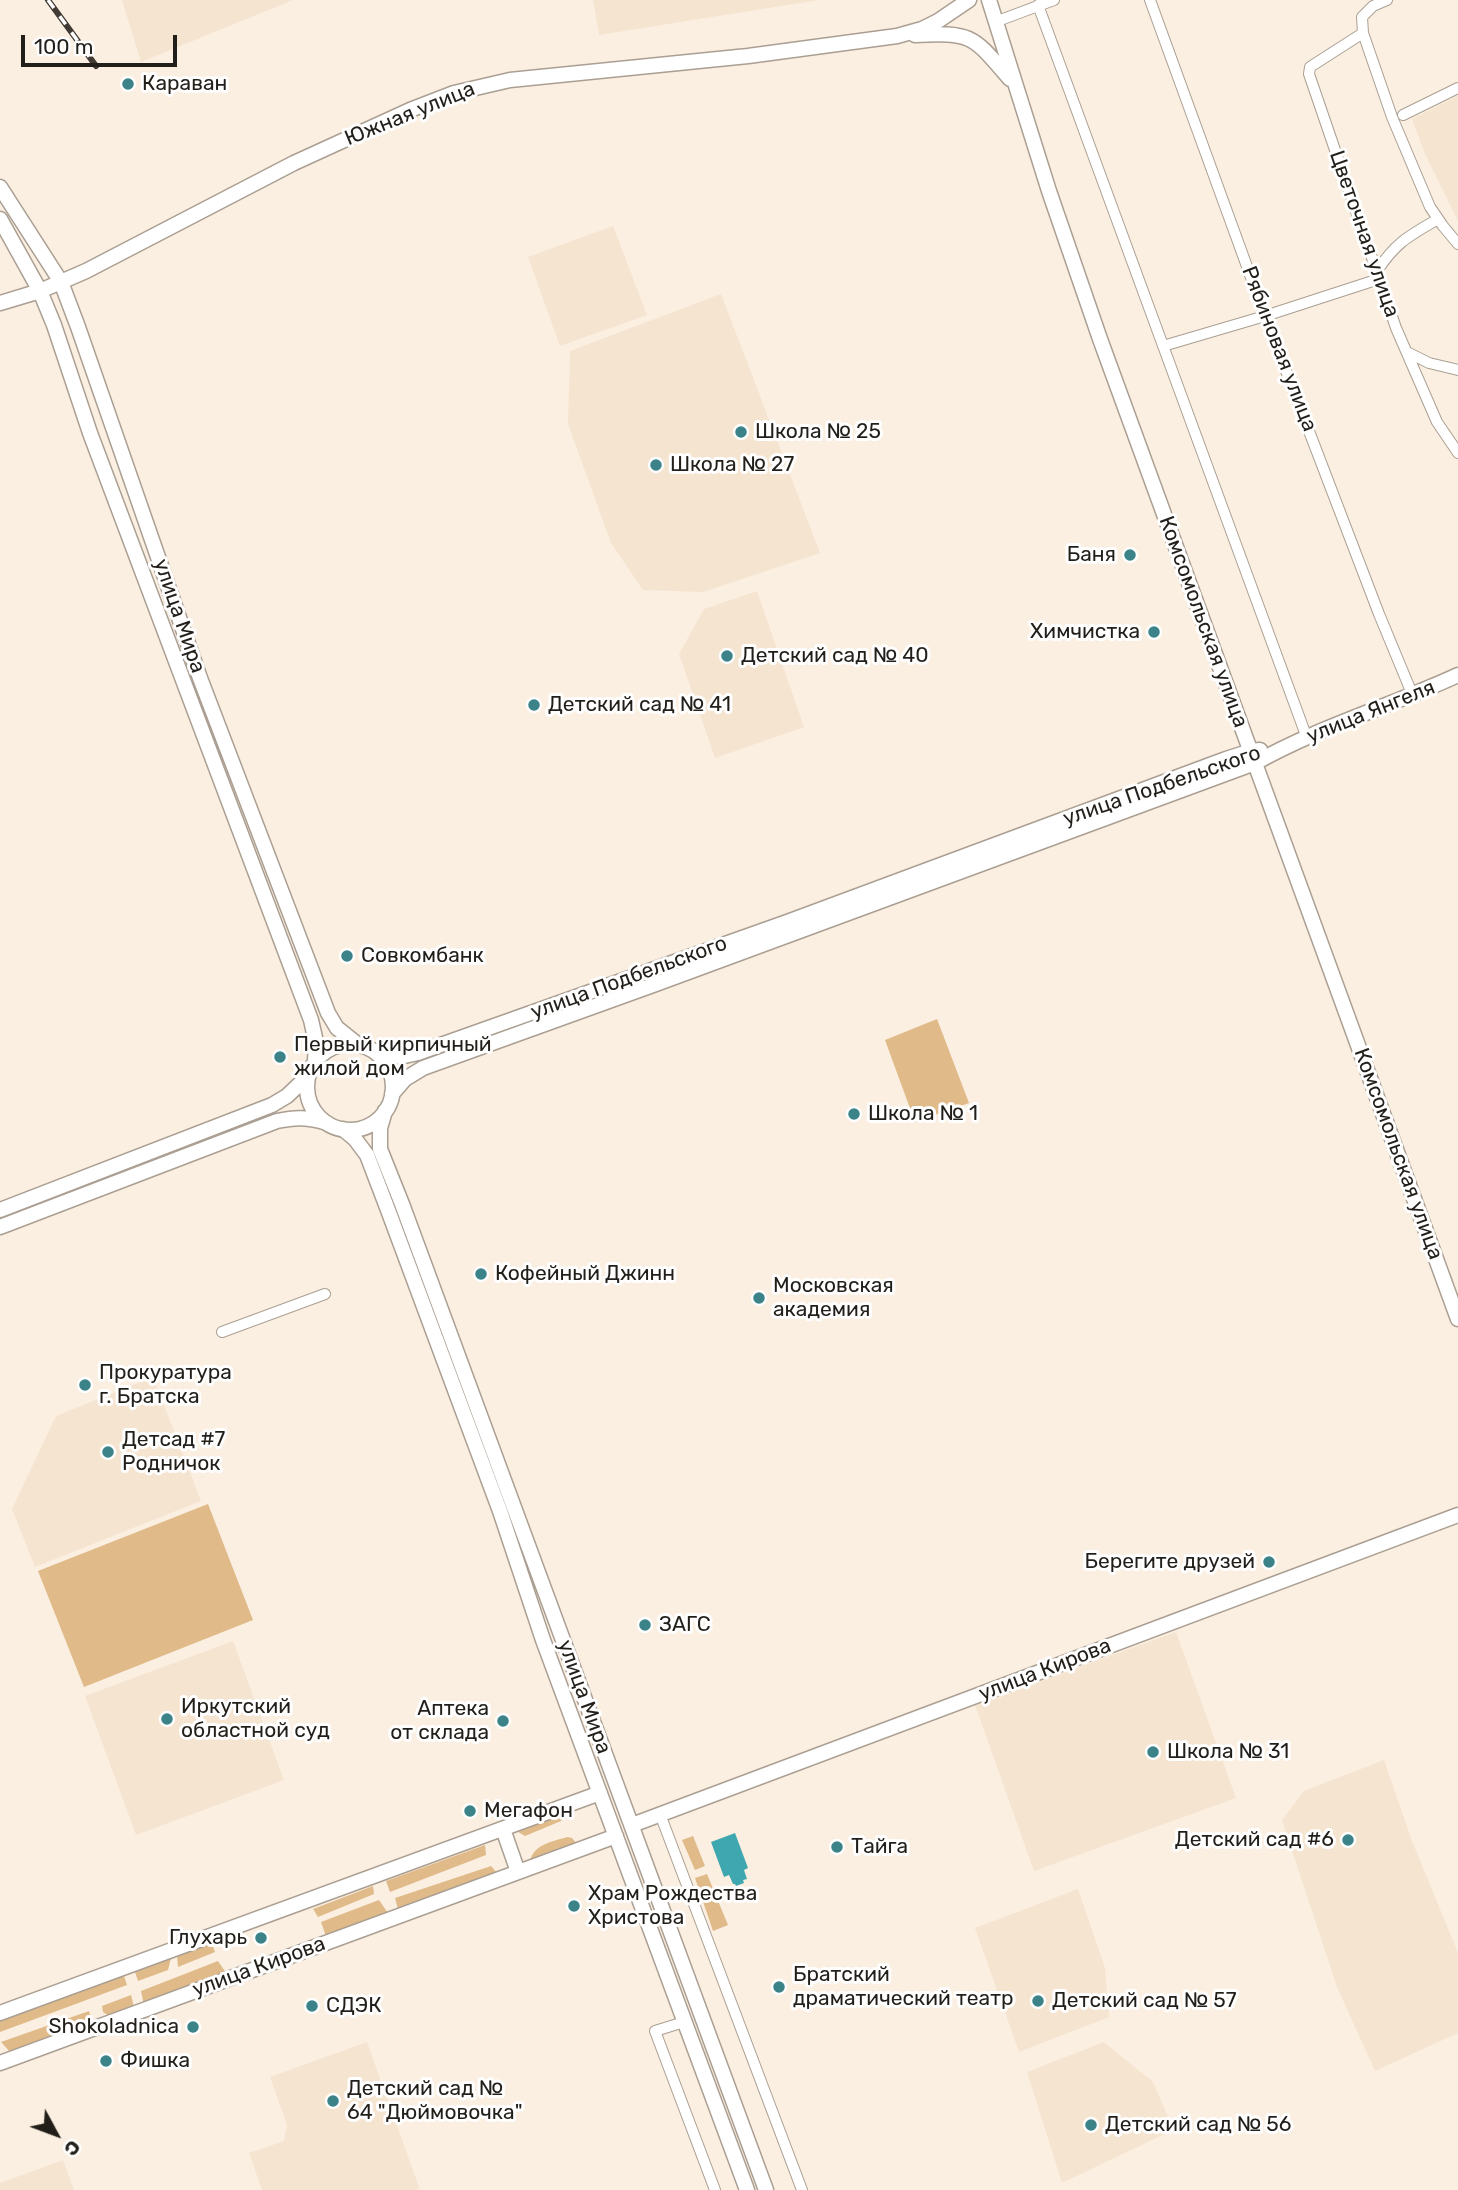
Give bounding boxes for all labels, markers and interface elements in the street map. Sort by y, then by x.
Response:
scale bar [24,21,180,65]
text: 100 m [34,34,93,59]
place label: Караван [142,71,227,97]
marker: Караван [120,76,136,92]
street label: Южная улица [341,76,479,152]
street label: Цветочная улица [1324,147,1404,321]
street label: Рябиновая улица [1236,263,1322,435]
place label: Школа № 25 [755,419,881,445]
marker: Школа № 25 [733,424,749,440]
place label: Школа № 27 [670,452,794,478]
marker: Школа № 27 [648,457,664,473]
street label: Комсомольская улица [1153,513,1253,731]
place label: Баня [1067,542,1116,568]
marker: Баня [1122,547,1138,563]
street label: улица Мира [148,556,210,676]
place label: Химчистка [1030,619,1140,645]
marker: Химчистка [1146,624,1162,640]
place label: Детский сад № 40 [741,643,929,669]
marker: Детский сад № 40 [719,648,735,664]
street label: улица Янгеля [1303,675,1439,749]
place label: Детский сад № 41 [548,692,731,718]
marker: Детский сад № 41 [526,697,542,713]
street label: улица Подбельского [1060,740,1264,832]
street label: улица Подбельского [527,931,731,1025]
place label: Совкомбанк [361,943,484,969]
marker: Совкомбанк [339,948,355,964]
place label: Первый кирпичный жилой дом [294,1032,492,1082]
street label: Комсомольская улица [1348,1045,1448,1263]
marker: Первый кирпичный жилой дом [272,1049,288,1065]
place label: Школа № 1 [868,1101,978,1127]
marker: Школа № 1 [846,1106,862,1122]
place label: Кофейный Джинн [495,1261,675,1287]
marker: Кофейный Джинн [473,1266,489,1282]
place label: Московская академия [773,1273,894,1323]
marker: Московская академия [751,1290,767,1306]
place label: Прокуратура г. Братска [99,1360,232,1410]
marker: Прокуратура г. Братска [77,1377,93,1393]
place label: Детсад #7 Родничок [122,1427,225,1477]
marker: Детсад #7 Родничок [100,1444,116,1460]
place label: Берегите друзей [1085,1549,1255,1575]
marker: Берегите друзей [1261,1554,1277,1570]
place label: ЗАГС [659,1612,711,1638]
marker: ЗАГС [637,1617,653,1633]
street label: улица Кирова [975,1633,1115,1707]
street label: улица Мира [552,1637,616,1757]
place label: Иркутский областной суд [181,1694,330,1744]
place label: Аптека от склада [390,1696,489,1746]
marker: Иркутский областной суд [159,1711,175,1727]
marker: Аптека от склада [495,1713,511,1729]
place label: Школа № 31 [1167,1739,1289,1765]
marker: Школа № 31 [1145,1744,1161,1760]
place label: Мегафон [484,1798,573,1824]
marker: Мегафон [462,1803,478,1819]
place label: Детский сад #6 [1175,1827,1334,1853]
marker: Детский сад #6 [1340,1832,1356,1848]
place label: Тайга [851,1834,908,1860]
marker: Тайга [829,1839,845,1855]
place label: Храм Рождества Христова [588,1881,757,1931]
marker: Храм Рождества Христова [566,1898,582,1914]
place label: Глухарь [169,1925,247,1951]
marker: Глухарь [253,1930,269,1946]
street label: улица Кирова [189,1931,329,2003]
place label: Братский драматический театр [793,1962,1013,2012]
marker: Братский драматический театр [771,1979,787,1995]
place label: Детский сад № 57 [1052,1988,1237,2014]
place label: СДЭК [326,1993,382,2019]
marker: Детский сад № 57 [1030,1993,1046,2009]
marker: СДЭК [304,1998,320,2014]
place label: Shokoladnica [49,2014,179,2040]
marker: Shokoladnica [185,2019,201,2035]
place label: Фишка [120,2048,190,2074]
marker: Фишка [98,2053,114,2069]
place label: Детский сад № 64 "Дюймовочка" [347,2076,523,2126]
marker: Детский сад № 64 "Дюймовочка" [325,2093,341,2109]
north arrow [21,2099,91,2169]
place label: Детский сад № 56 [1105,2112,1291,2138]
marker: Детский сад № 56 [1083,2117,1099,2133]
text: С [59,2136,85,2161]

